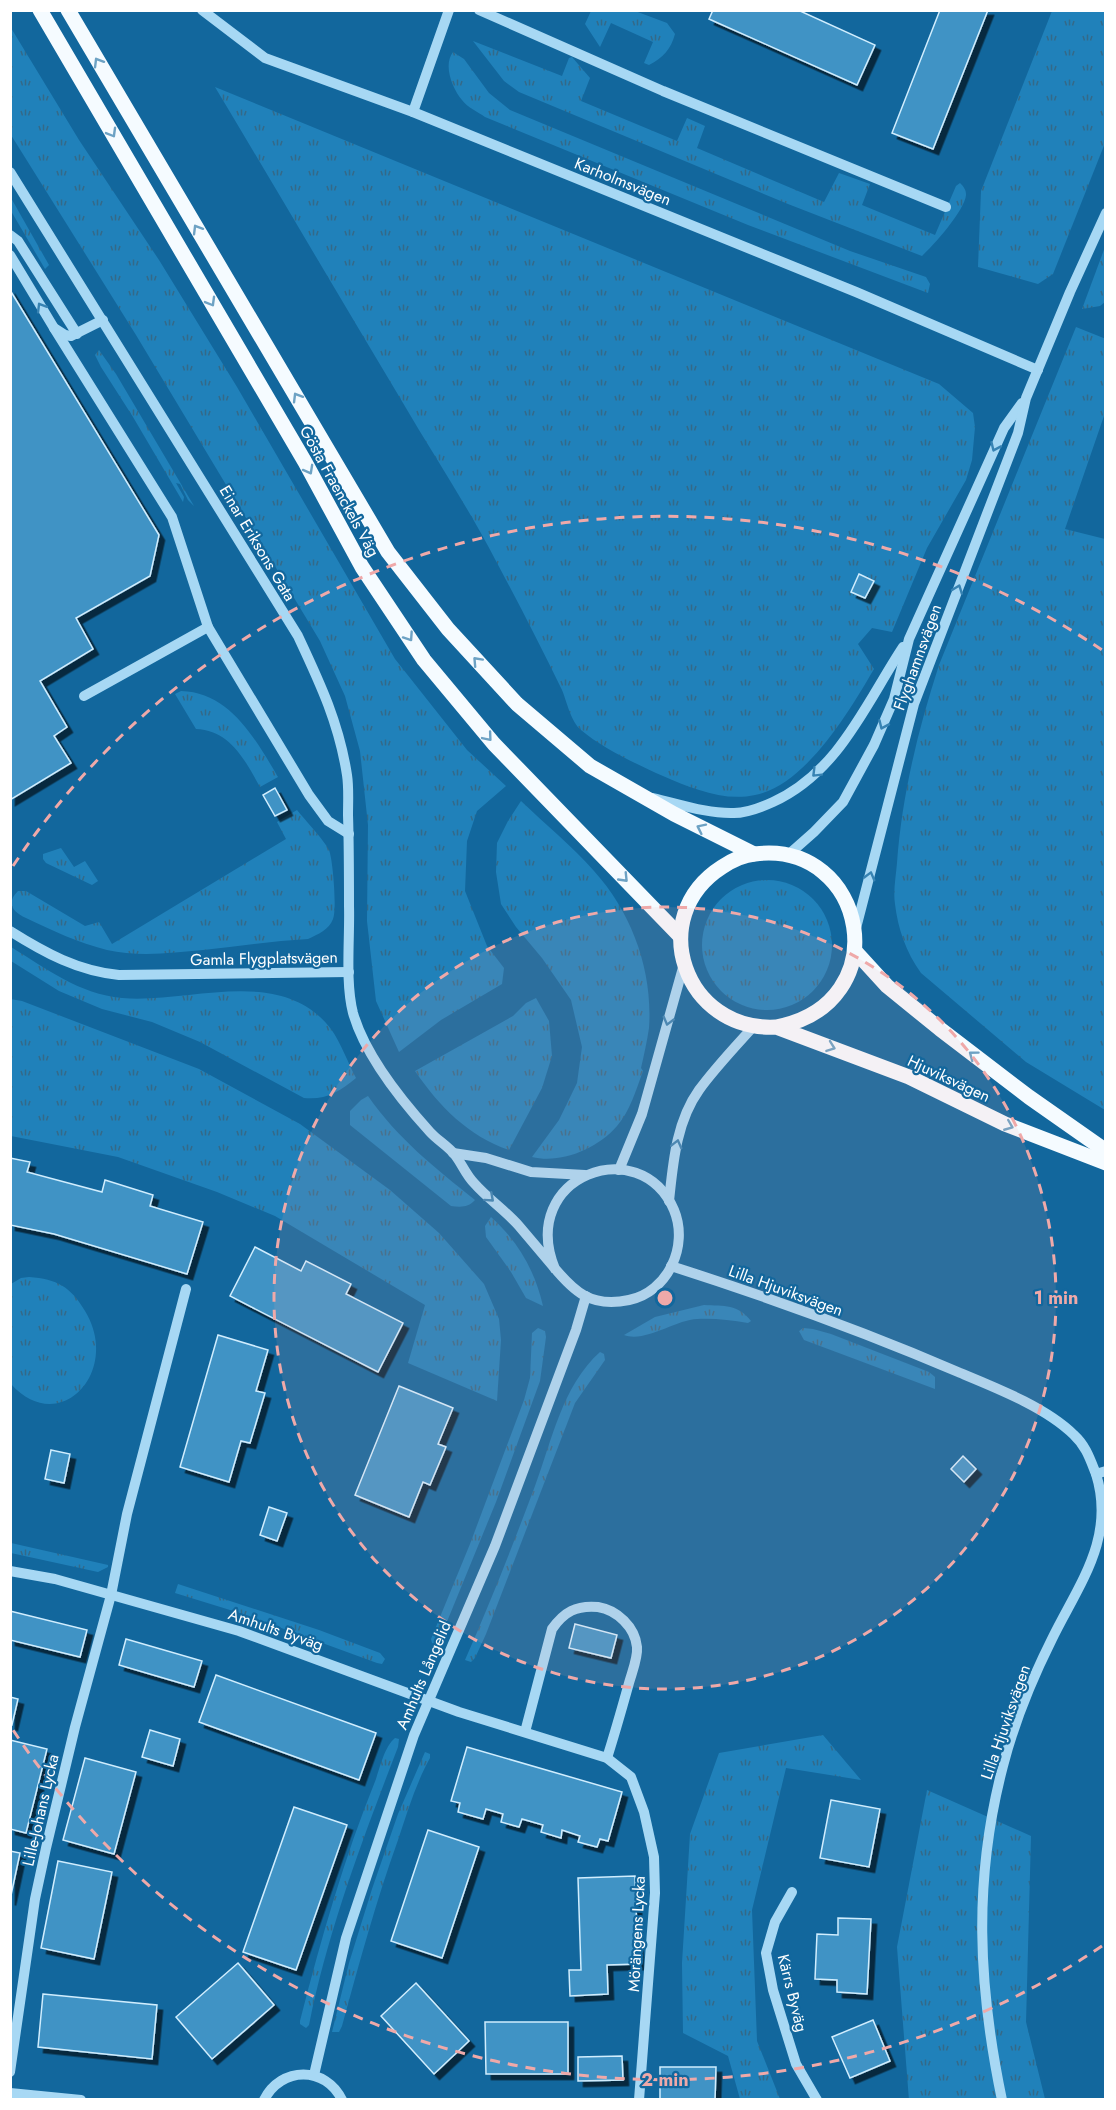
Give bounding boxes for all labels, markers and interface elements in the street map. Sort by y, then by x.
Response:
one-way arrow [94,58,105,68]
one-way arrow [105,127,116,137]
street label: Karholmsvägen [571,152,675,211]
one-way arrow [193,225,205,235]
one-way arrow [203,296,215,306]
one-way arrow [37,303,49,313]
one-way arrow [292,393,304,403]
street label: Gösta Fraenckels Väg [294,422,385,561]
one-way arrow [990,441,1002,452]
one-way arrow [302,464,313,474]
street label: Einar Eriksons Gata [214,481,301,605]
one-way arrow [951,585,963,596]
street label: Flyghamnsvägen [888,601,947,713]
one-way arrow [402,630,413,641]
one-way arrow [473,657,484,668]
one-way arrow [878,718,890,729]
one-way arrow [481,730,492,741]
one-way arrow [812,765,823,776]
one-way arrow [697,824,708,835]
one-way arrow [616,870,627,881]
one-way arrow [863,871,875,882]
street label: Gamla Flygplatsvägen [190,946,338,971]
one-way arrow [663,1015,675,1026]
one-way arrow [825,1039,836,1052]
street label: Hjuviksvägen [904,1049,994,1108]
one-way arrow [969,1051,980,1062]
one-way arrow [1003,1119,1014,1131]
one-way arrow [670,1139,683,1149]
one-way arrow [483,1191,494,1202]
street label: Lilla Hjuviksvägen [725,1259,846,1322]
text: 1 min [1034,1285,1078,1311]
centre of rings [655,1288,675,1308]
street label: Amhults Byväg [225,1602,326,1656]
street label: Amhults Långelid [390,1617,457,1733]
street label: Lilla Hjuviksvägen [975,1662,1036,1783]
street label: Lille-Johans Lycka [16,1752,65,1868]
street label: Mörängens Lycka [622,1876,651,1993]
street label: Kärrs Byväg [772,1952,813,2034]
text: 2 min [641,2067,689,2093]

